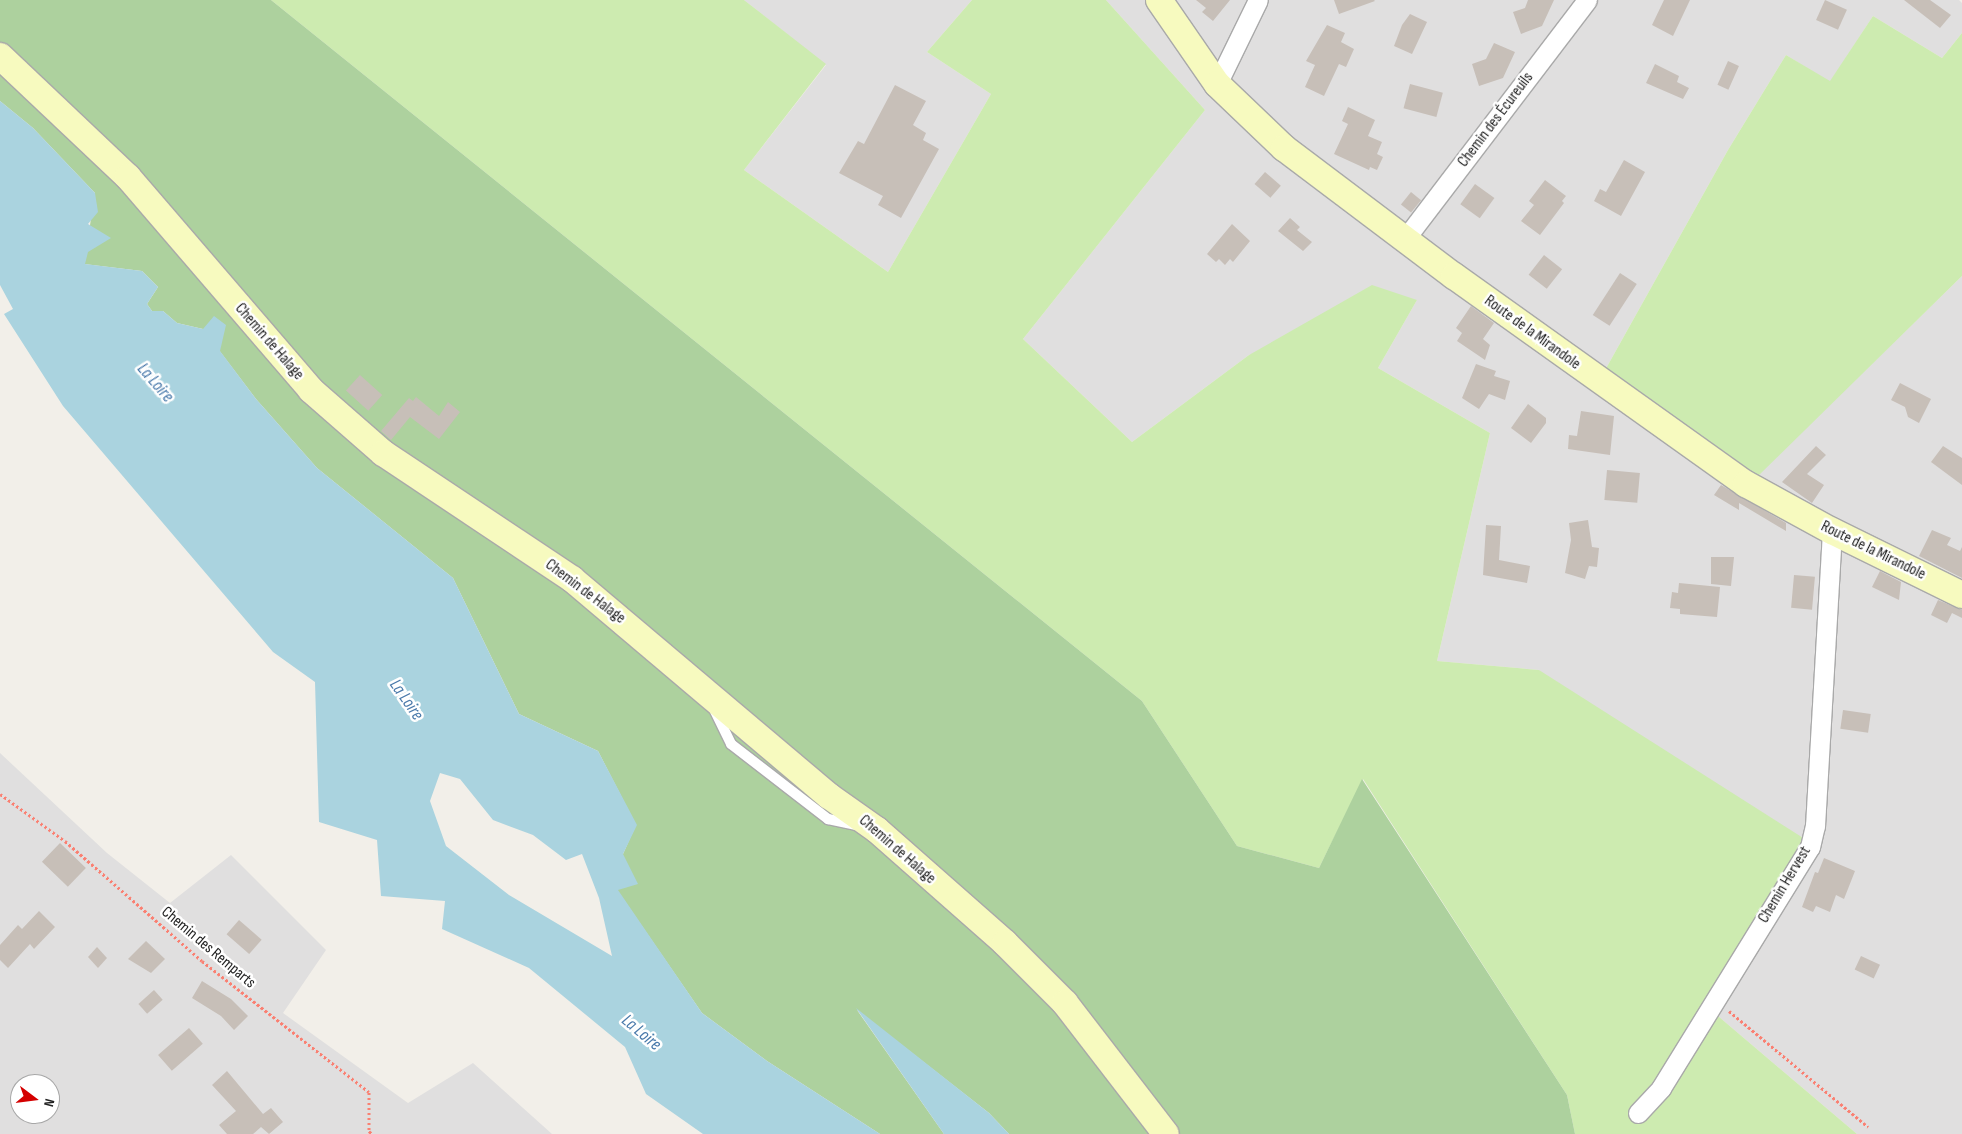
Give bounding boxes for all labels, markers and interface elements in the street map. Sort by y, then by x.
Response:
street label: Chemin des Écureuils [1454,69,1538,171]
street label: Route de la Mirandole [1480,292,1584,374]
street label: Chemin de Halage [230,300,308,384]
water label: La Loire [132,359,178,407]
street label: Route de la Mirandole [1818,517,1928,585]
street label: Chemin de Halage [541,556,629,628]
water label: La Loire [384,675,428,725]
street label: Chemin de Halage [855,811,939,889]
street label: Chemin Hervest [1755,843,1815,927]
street label: Chemin des Remparts [157,903,259,993]
water label: La Loire [617,1010,665,1056]
north arrow [10,1074,60,1124]
text: N [40,1097,58,1109]

